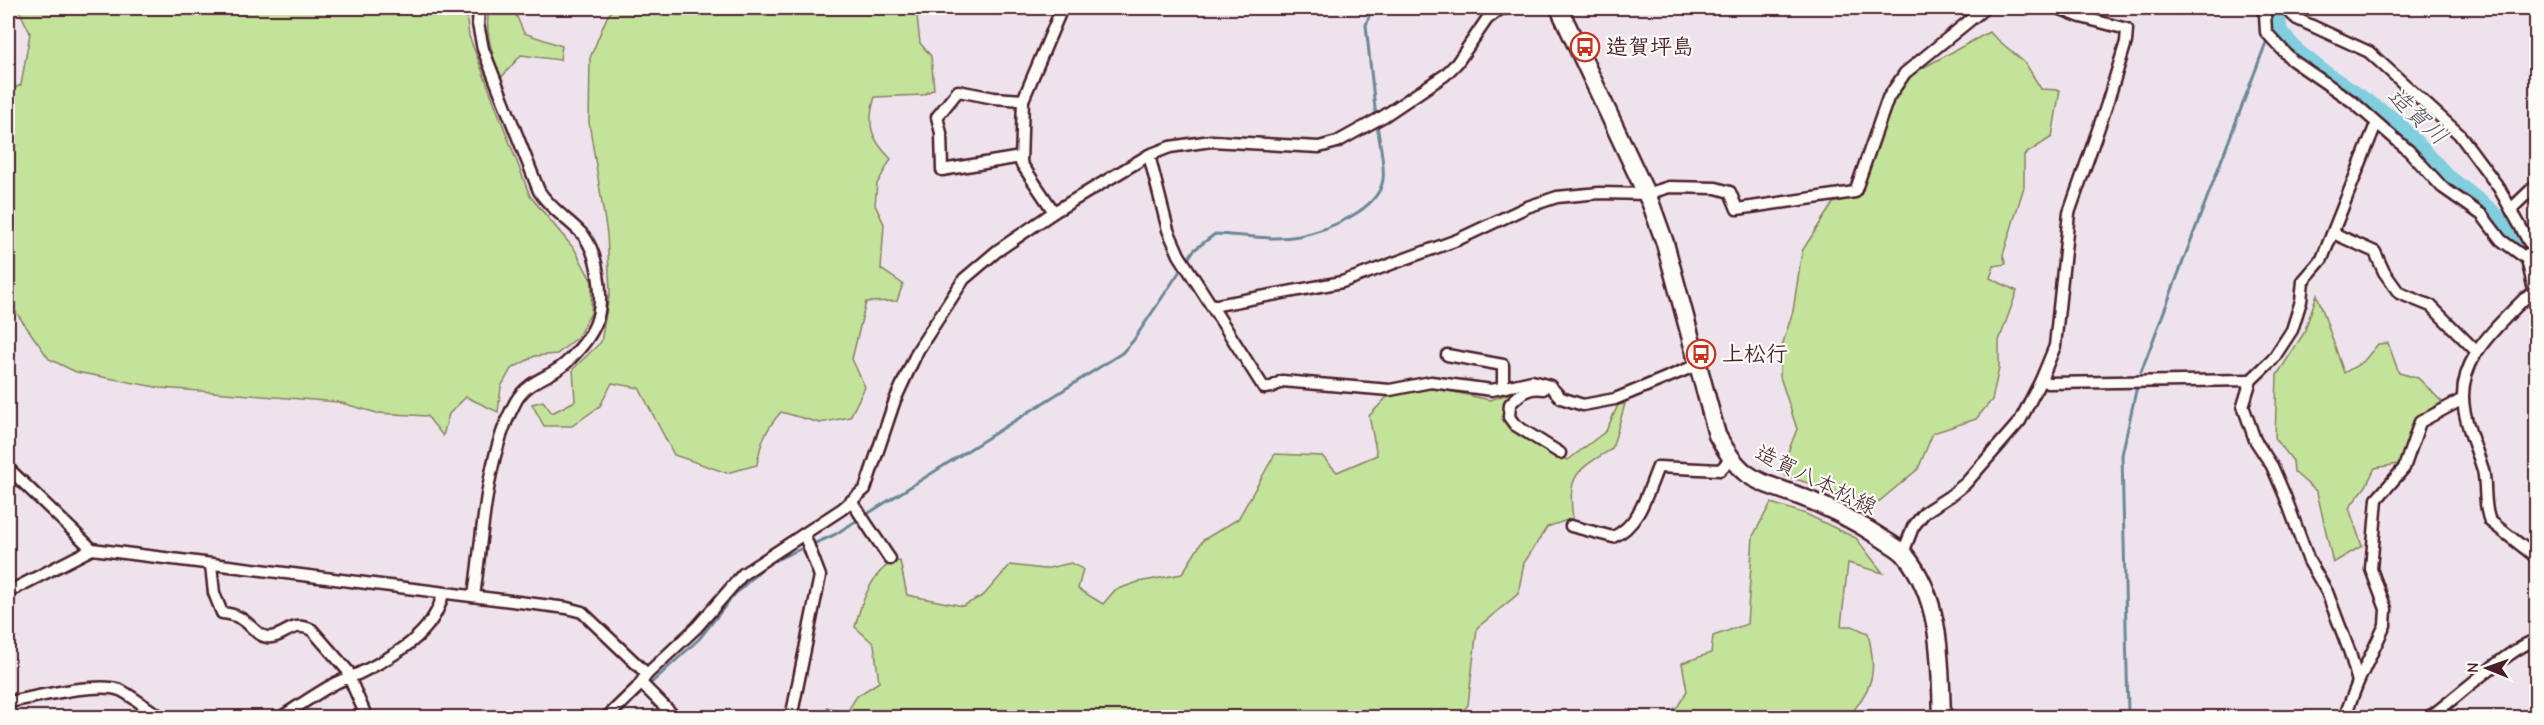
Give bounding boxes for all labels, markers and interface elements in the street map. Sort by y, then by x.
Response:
bus stop icon: 造賀坪島 [1569,31,1601,63]
place label: 造賀坪島 [1606,34,1694,60]
water label: 造賀川 [2382,81,2454,151]
bus stop icon: 上松行 [1685,338,1717,370]
place label: 上松行 [1722,341,1788,367]
street label: 造賀八本松線 [1751,439,1881,521]
north arrow [2457,638,2517,698]
text: N [2464,662,2482,673]

